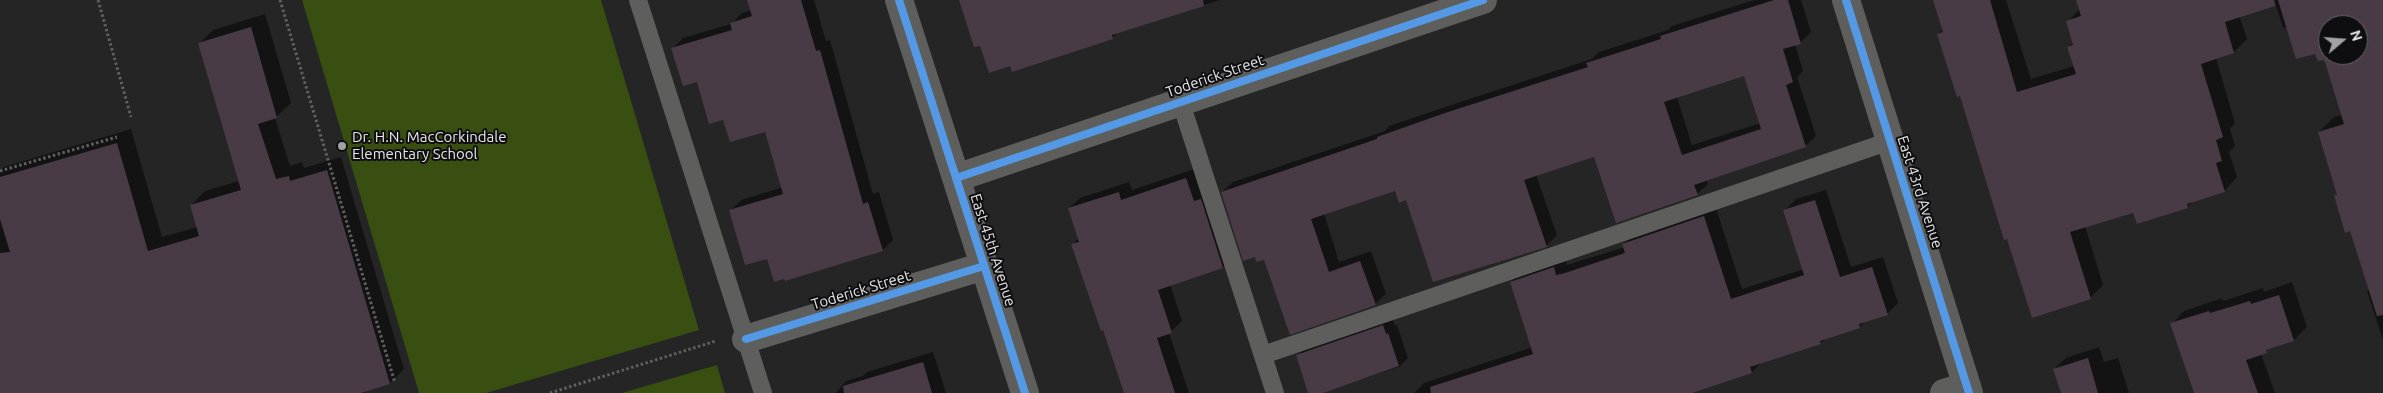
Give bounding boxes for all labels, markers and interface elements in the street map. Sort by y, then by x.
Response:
north arrow [2318,15,2368,65]
text: N [2347,28,2366,43]
street label: Toderick Street [1164,51,1266,101]
place label: Dr. H.N. MacCorkindale Elementary School [352,128,507,163]
street label: East 43rd Avenue [1893,133,1947,251]
marker: Dr. H.N. MacCorkindale Elementary School [336,140,348,152]
street label: East 45th Avenue [966,191,1020,309]
street label: Toderick Street [809,266,913,314]

